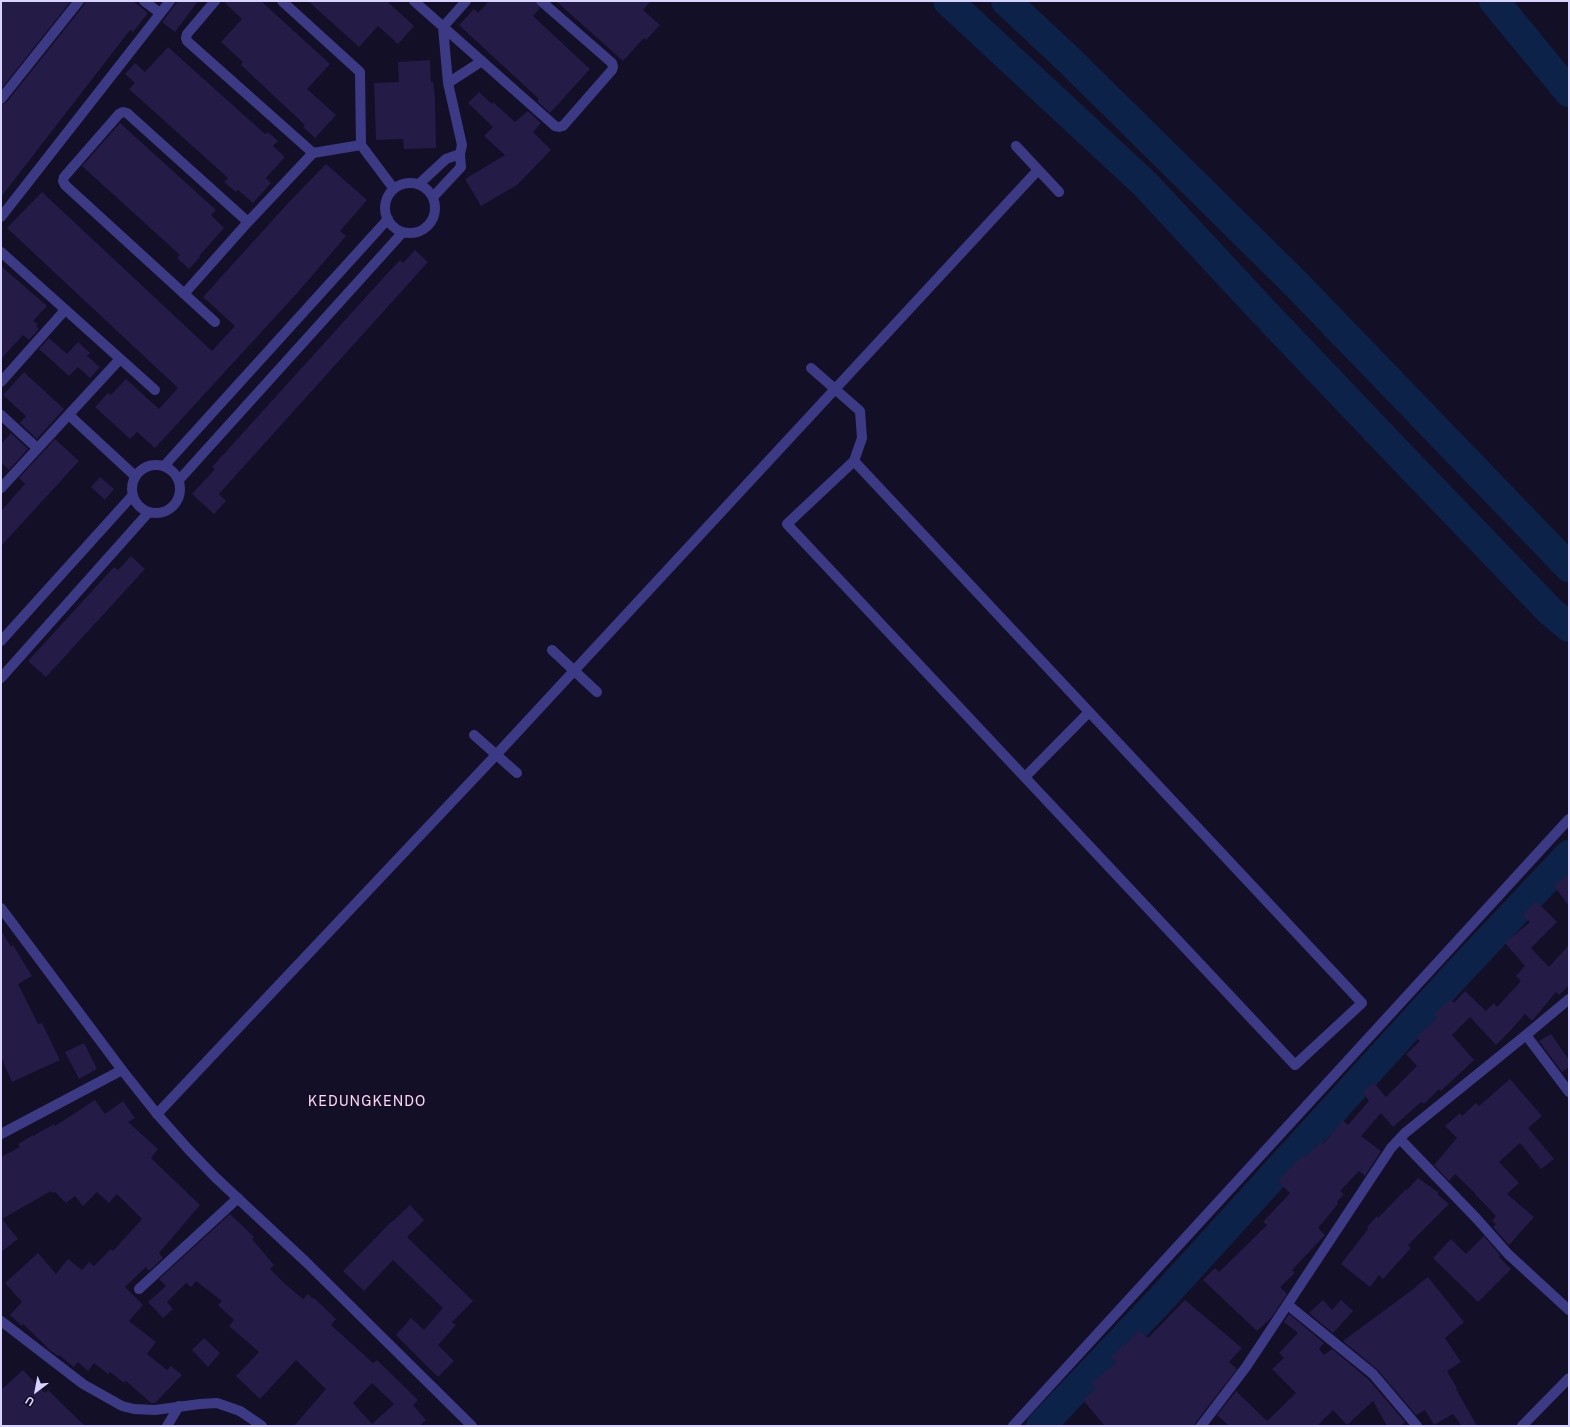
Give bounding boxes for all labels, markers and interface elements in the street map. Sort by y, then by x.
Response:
district label: KEDUNGKENDO [308,1094,426,1110]
north arrow [16,1371,56,1411]
text: U [23,1394,36,1408]

